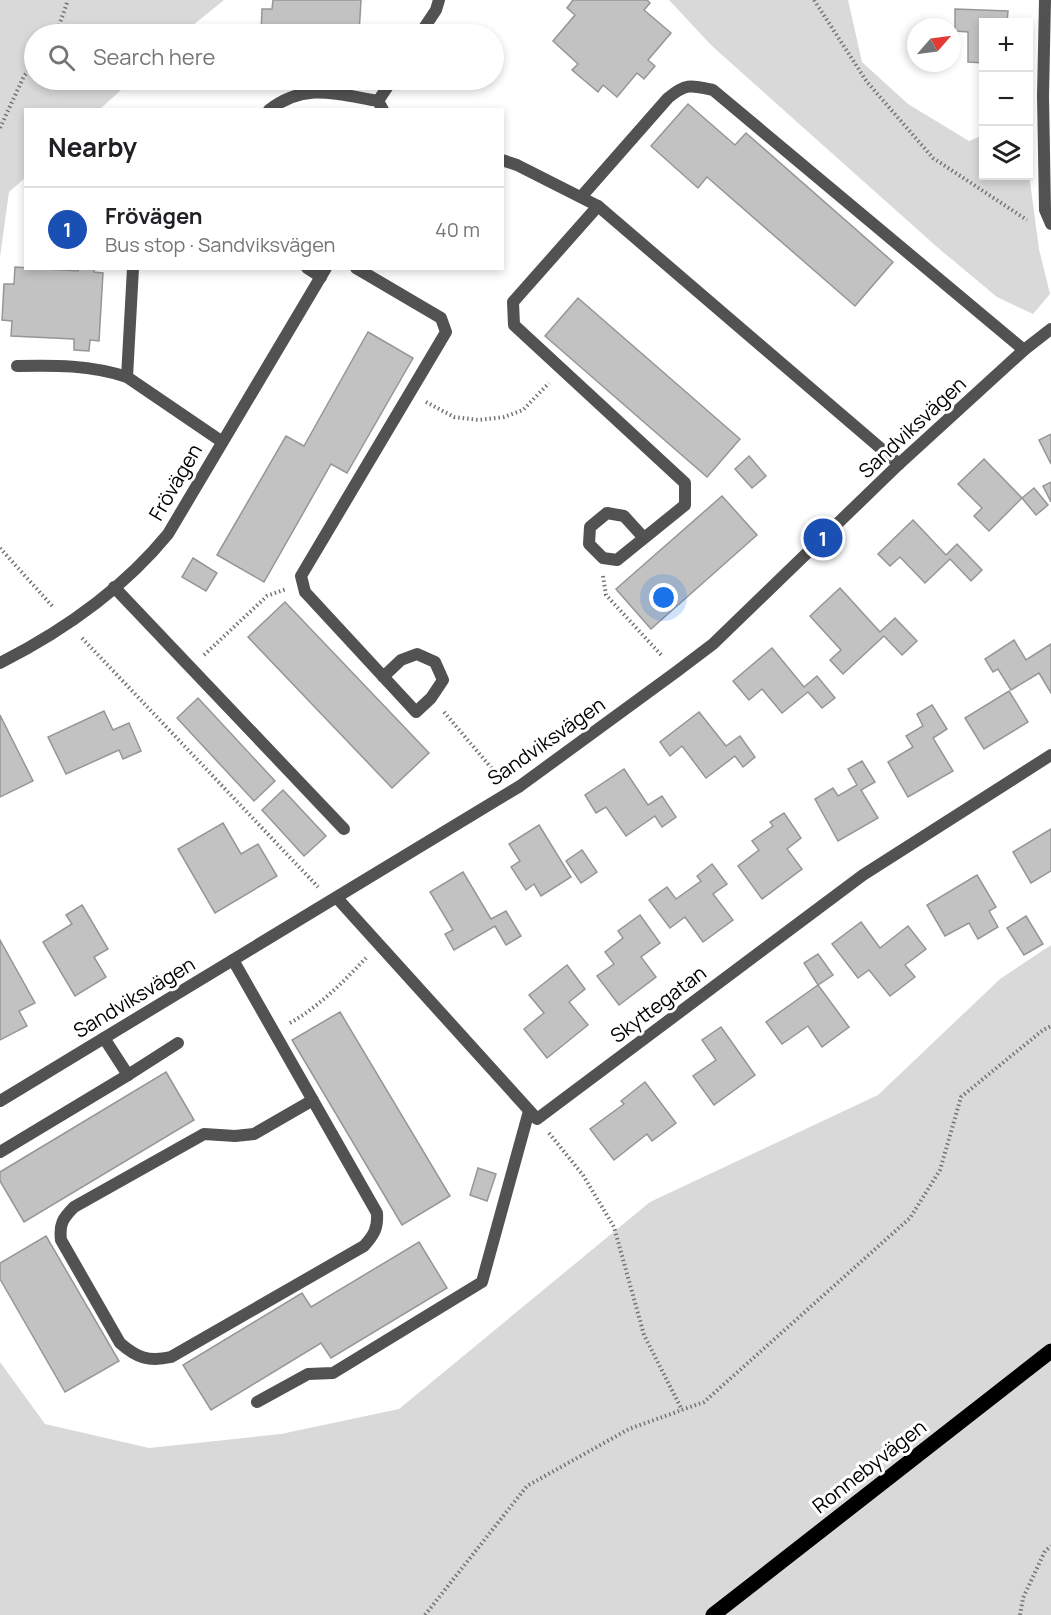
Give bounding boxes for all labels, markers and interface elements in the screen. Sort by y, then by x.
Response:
north arrow [907,18,961,72]
map controls [979,18,1033,180]
button: + [979,18,1033,72]
search box [24,24,504,90]
icon: search [45,41,78,74]
text: Search here [93,42,215,72]
button: − [979,72,1033,126]
button: layers [979,126,1033,180]
text: Nearby [48,129,137,165]
text: Frövägen [105,201,203,231]
text: 1 [63,216,72,243]
text: 40 m [435,216,480,243]
text: Bus stop · Sandviksvägen [105,231,335,258]
street label: Sandviksvägen [852,370,972,484]
street label: Frövägen [142,439,208,525]
pin: 1 [804,516,842,560]
your location [649,583,678,612]
street label: Sandviksvägen [482,690,610,792]
street label: Sandviksvägen [68,950,200,1044]
street label: Skyttegatan [605,959,711,1049]
street label: Ronnebyvägen [807,1413,931,1519]

